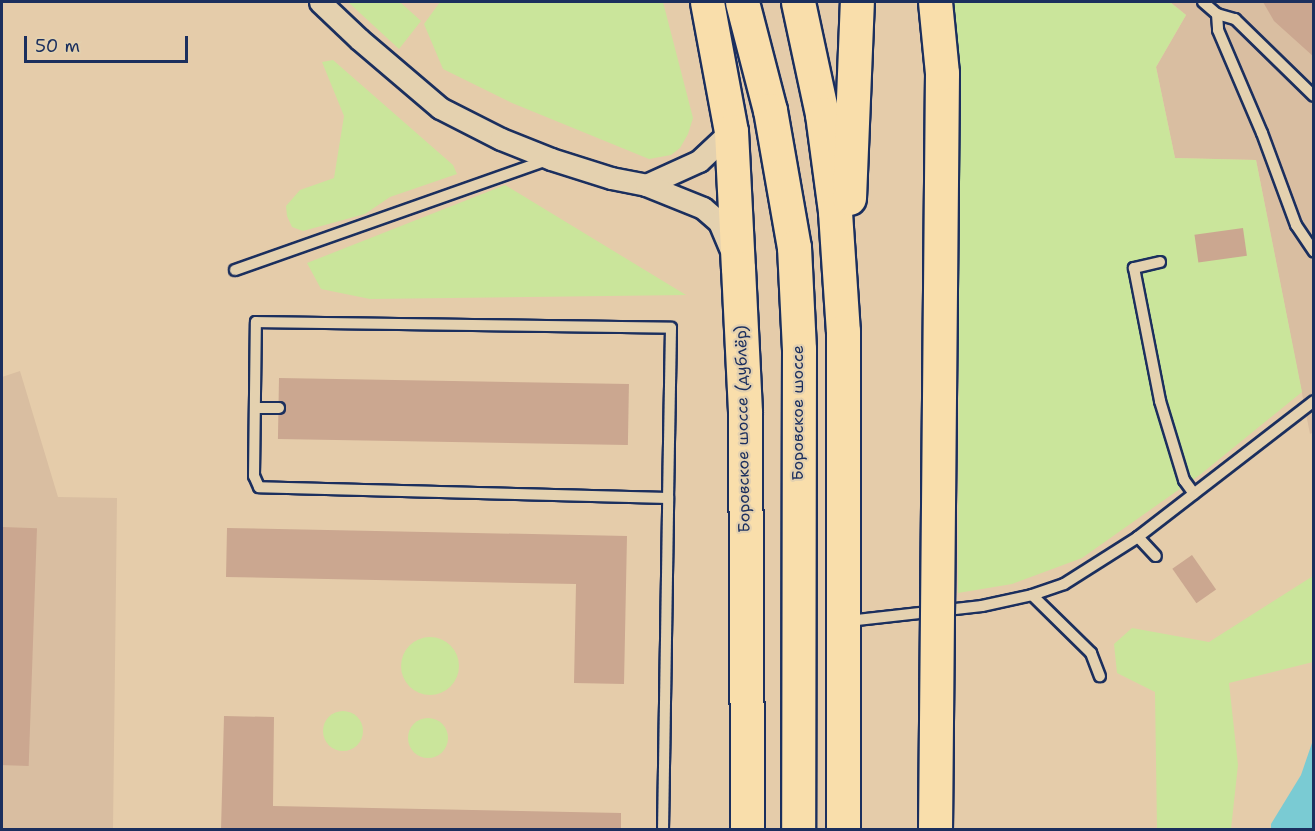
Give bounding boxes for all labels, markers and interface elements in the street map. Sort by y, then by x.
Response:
scale bar [27,24,190,62]
text: 50 m [35,34,80,58]
street label: Боровское шоссе (дублёр) [732,325,754,533]
street label: Боровское шоссе [788,345,808,481]

